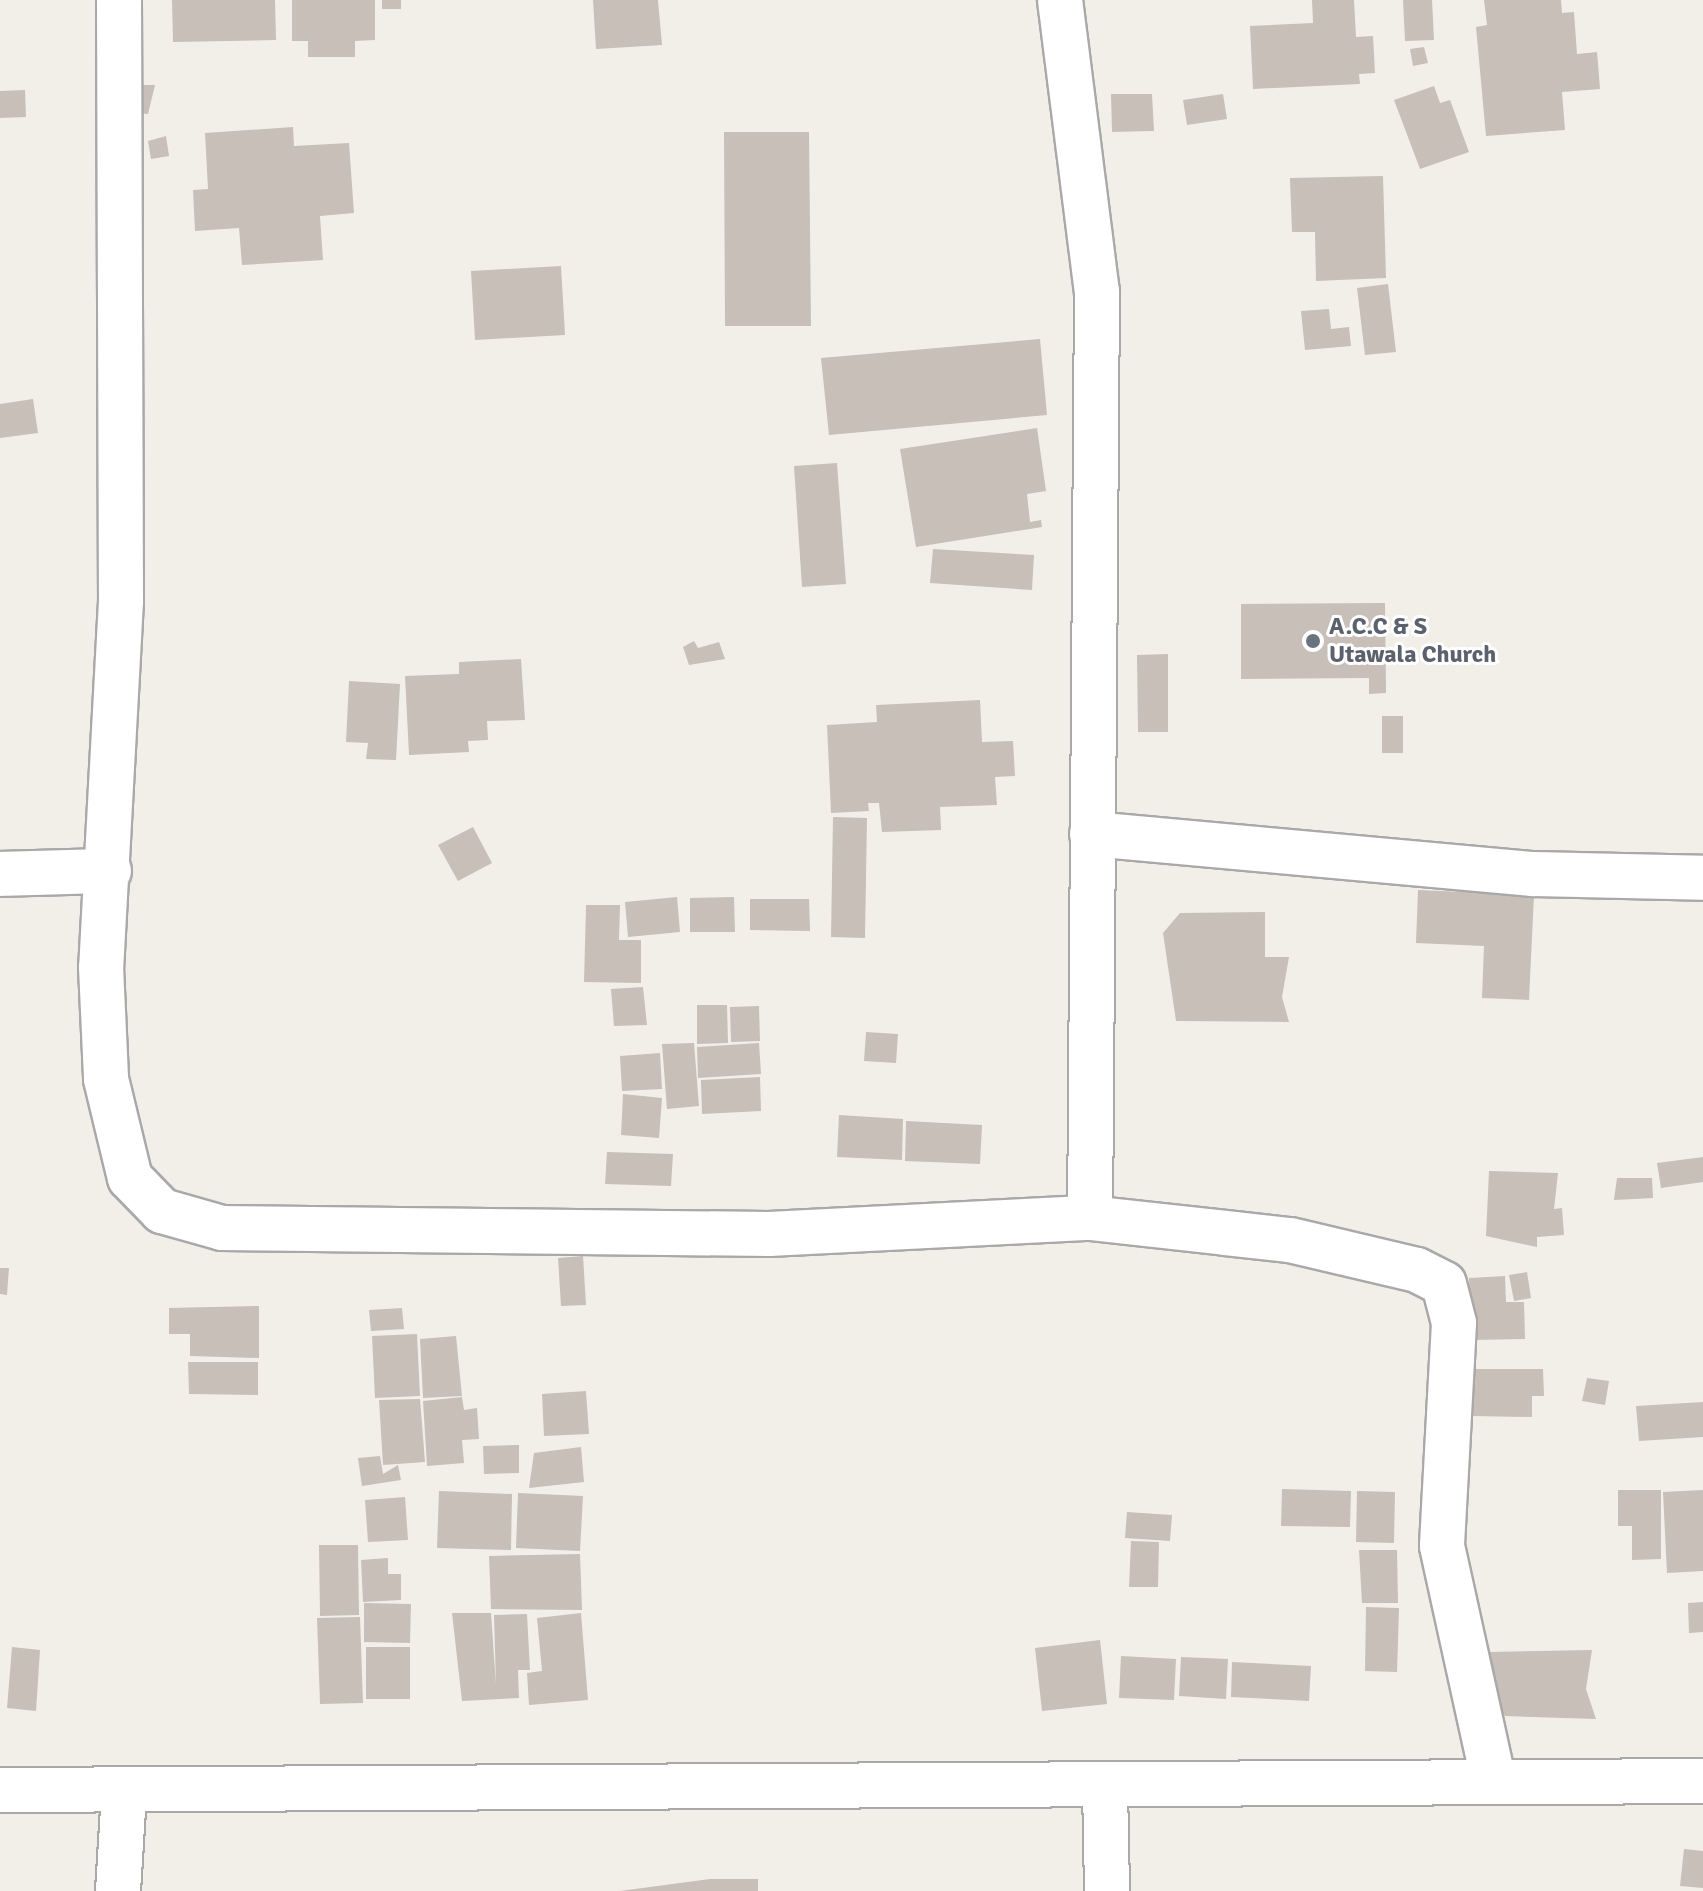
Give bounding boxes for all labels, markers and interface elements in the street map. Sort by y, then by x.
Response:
place label: A.C.C & S Utawala Church [1329,613,1496,669]
marker: A.C.C & S Utawala Church [1304,632,1322,650]

